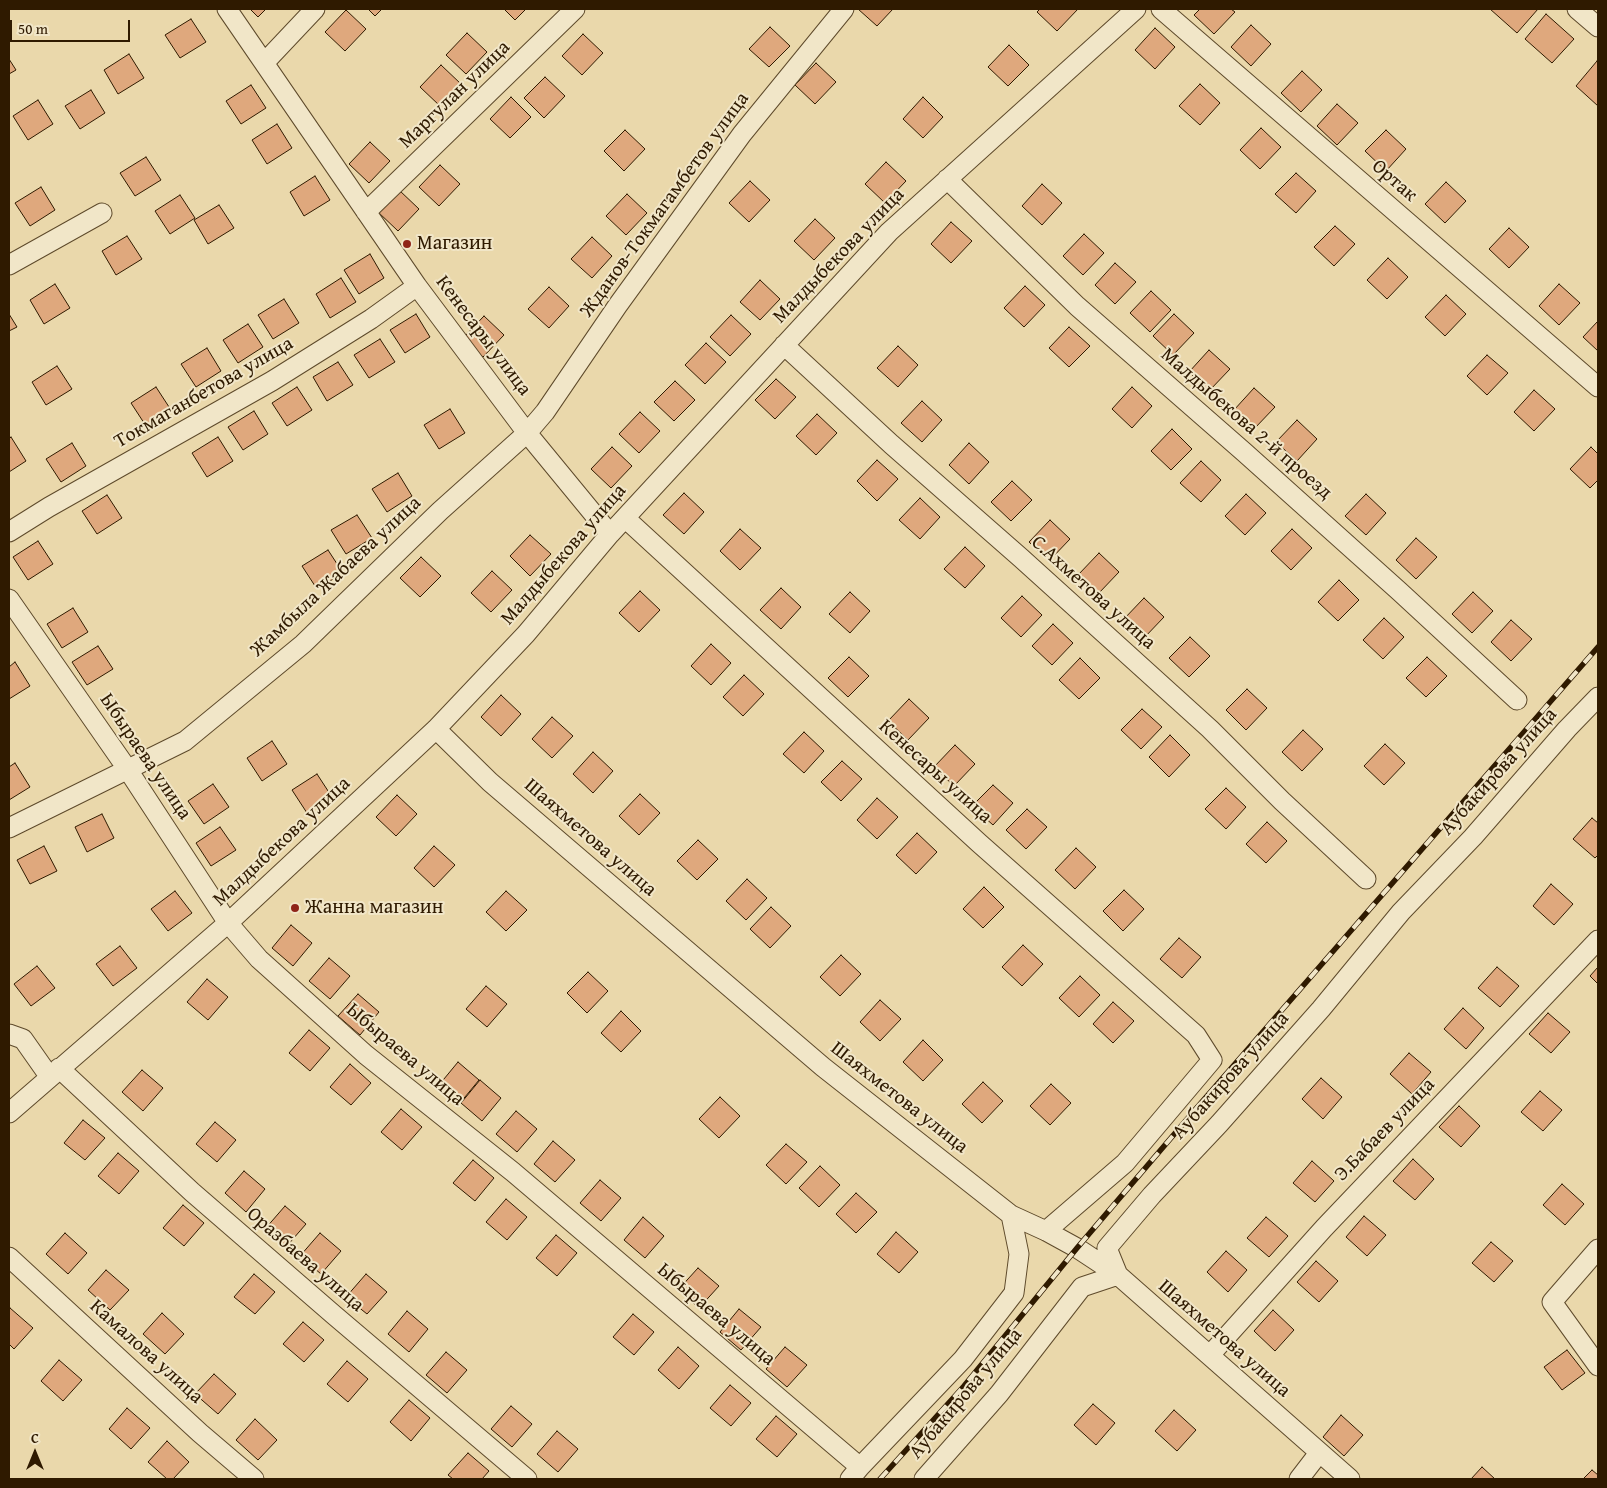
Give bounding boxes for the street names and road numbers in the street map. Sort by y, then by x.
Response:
street label: Маргулан улица [394,36,516,154]
street label: Жданов-Токмагамбетов улица [575,88,755,322]
street label: Ортак [1366,155,1422,207]
street label: Малдыбекова улица [768,183,910,329]
street label: Кенесары улица [430,271,536,401]
street label: Токмаганбетова улица [110,332,298,454]
street label: Малдыбекова 2-й проезд [1155,343,1337,505]
street label: Малдыбекова улица [496,480,632,630]
street label: Жамбыла Жабаева улица [246,492,426,662]
street label: С.Ахметова улица [1026,531,1160,655]
street label: Ыбыраева улица [94,689,196,825]
street label: Аубакирова улица [1436,703,1562,841]
street label: Кенесары улица [873,715,997,829]
street label: Малдыбекова улица [208,772,356,912]
street label: Шаяхметова улица [519,774,661,902]
street label: Ыбыраева улица [341,999,469,1111]
street label: Аубакирова улица [1168,1007,1294,1145]
street label: Шаяхметова улица [826,1037,972,1159]
street label: Э.Бабаев улица [1330,1073,1440,1187]
street label: Оразбаева улица [241,1202,369,1318]
street label: Ыбыраева улица [652,1259,780,1371]
street label: Шаяхметова улица [1153,1275,1295,1403]
street label: Камалова улица [84,1295,208,1409]
street label: Аубакирова улица [904,1324,1028,1464]

